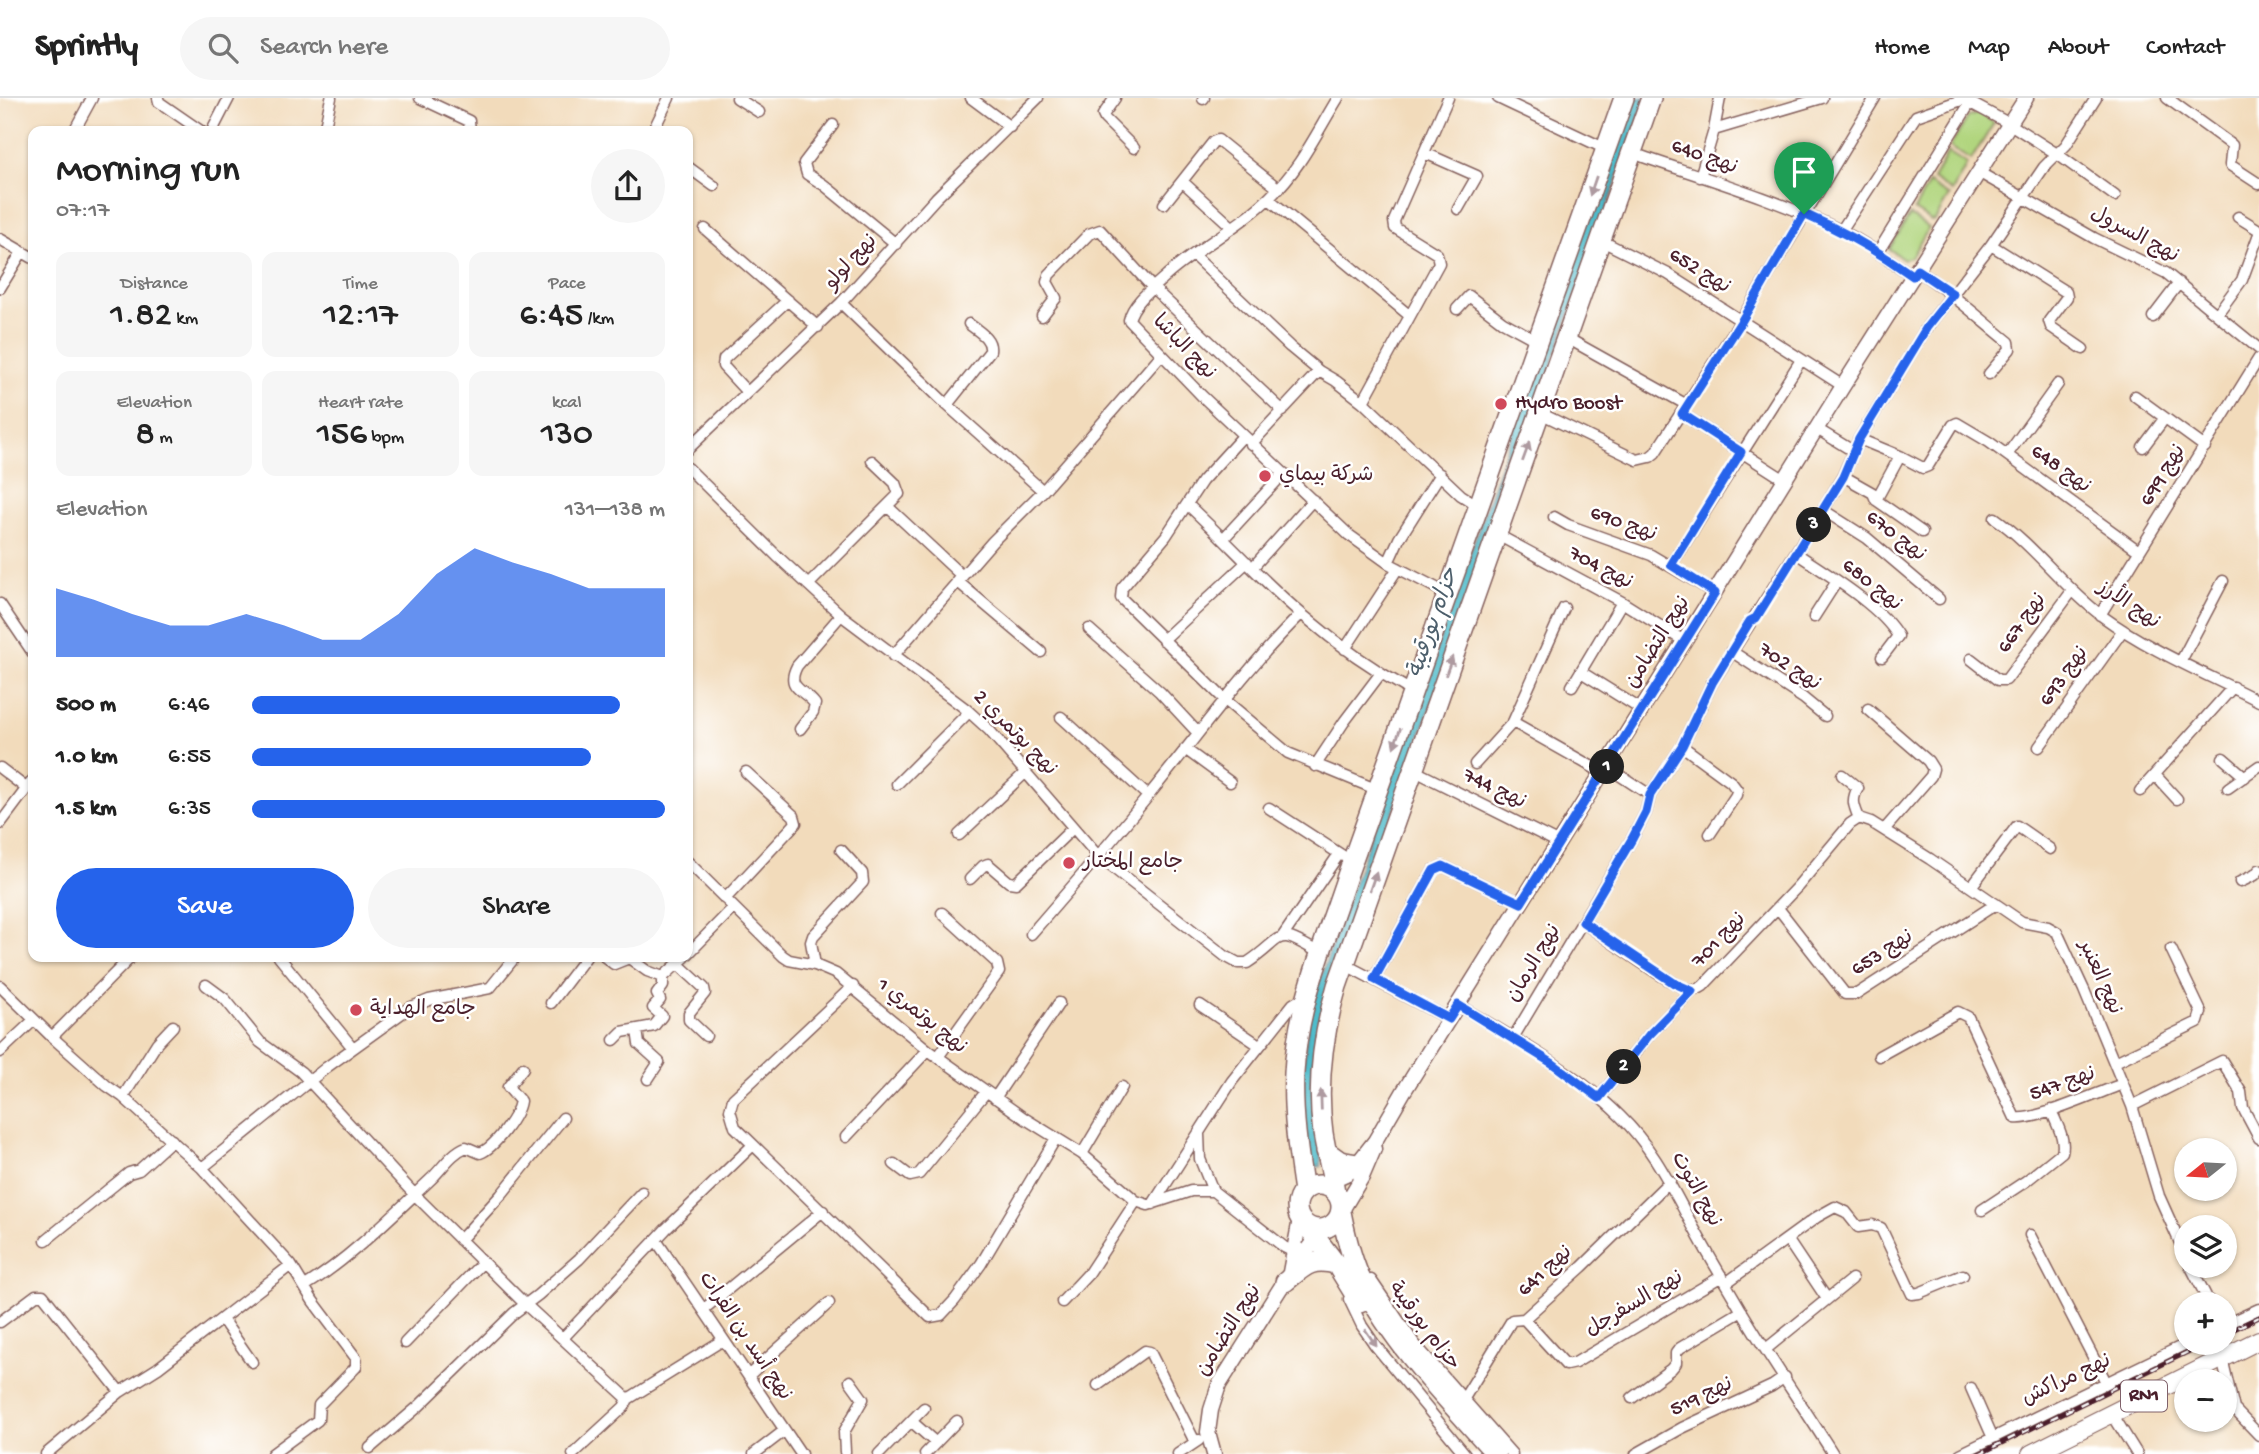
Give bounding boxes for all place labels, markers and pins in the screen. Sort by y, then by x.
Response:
pin [1774,142,1834,214]
place label: Hydro Boost [1515,392,1624,417]
marker: Hydro Boost [1493,396,1509,412]
place label: شركة بيماي [1279,464,1373,489]
marker: شركة بيماي [1257,468,1273,484]
pin: 3 [1797,508,1832,542]
pin: 1 [1590,750,1624,784]
place label: جامع المختار [1081,851,1183,876]
marker: جامع المختار [1061,855,1077,871]
place label: جامع الهداية [370,998,476,1023]
marker: جامع الهداية [348,1002,364,1018]
pin: 2 [1606,1049,1642,1084]

